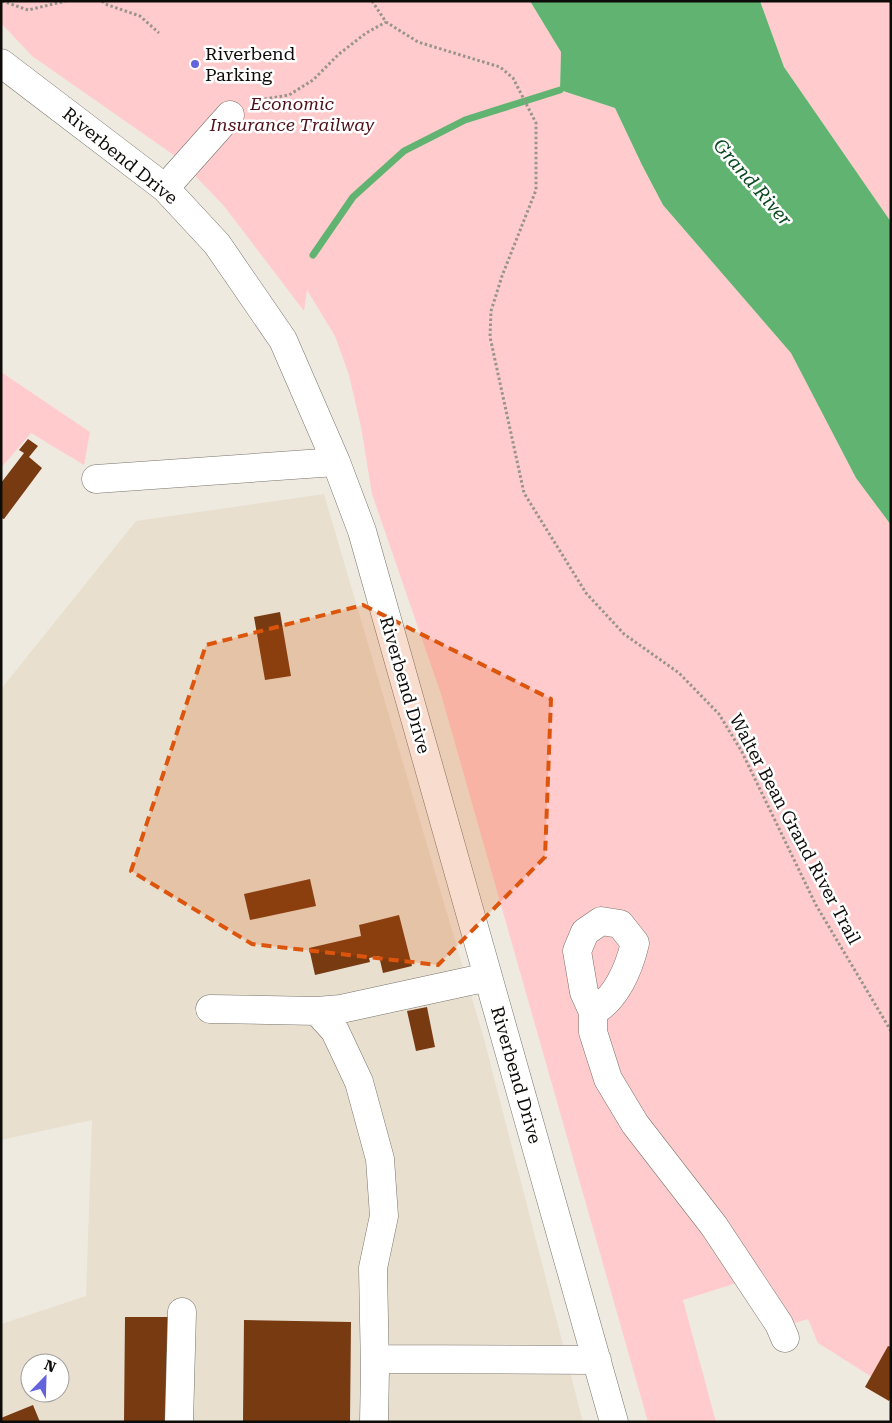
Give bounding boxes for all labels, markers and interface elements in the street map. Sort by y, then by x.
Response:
place label: Riverbend Parking [205,43,296,85]
marker: Riverbend Parking [189,58,201,70]
park label: Economic Insurance Trailway [209,93,375,135]
street label: Riverbend Drive [59,103,182,208]
water label: Grand River [709,134,797,231]
street label: Riverbend Drive [376,614,435,756]
street label: Walter Bean Grand River Trail [726,710,866,948]
street label: Riverbend Drive [487,1004,546,1146]
north arrow [20,1353,70,1403]
text: N [42,1357,58,1376]

